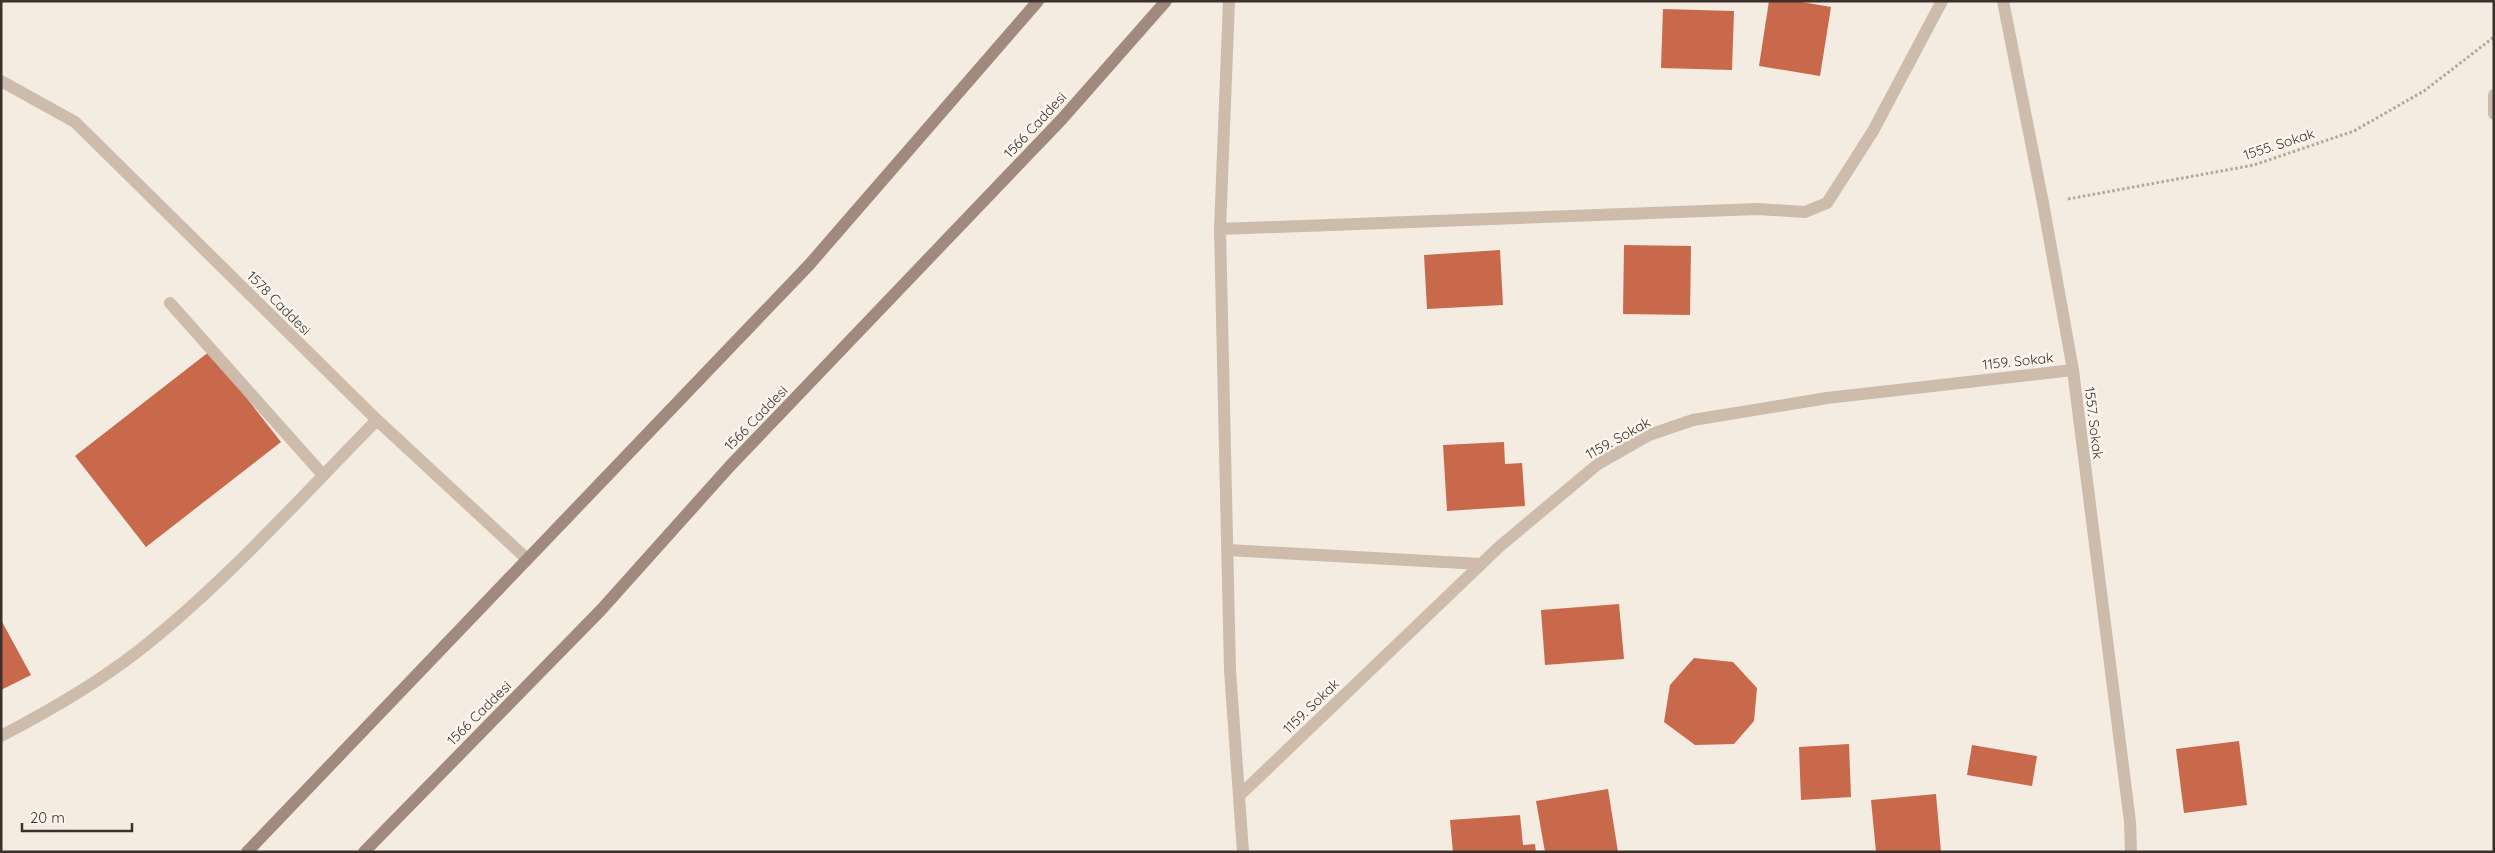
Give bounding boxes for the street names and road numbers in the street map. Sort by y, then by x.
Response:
street label: 1566 Caddesi [1000,88,1070,162]
street label: 1555. Sokak [2241,124,2317,164]
street label: 1578 Caddesi [243,267,315,339]
street label: 1159. Sokak [1982,348,2054,374]
street label: 1566 Caddesi [720,382,792,454]
street label: 1557. Sokak [2081,386,2107,460]
street label: 1159. Sokak [1582,413,1654,463]
street label: 1159. Sokak [1279,675,1343,737]
street label: 1566 Caddesi [443,677,515,749]

